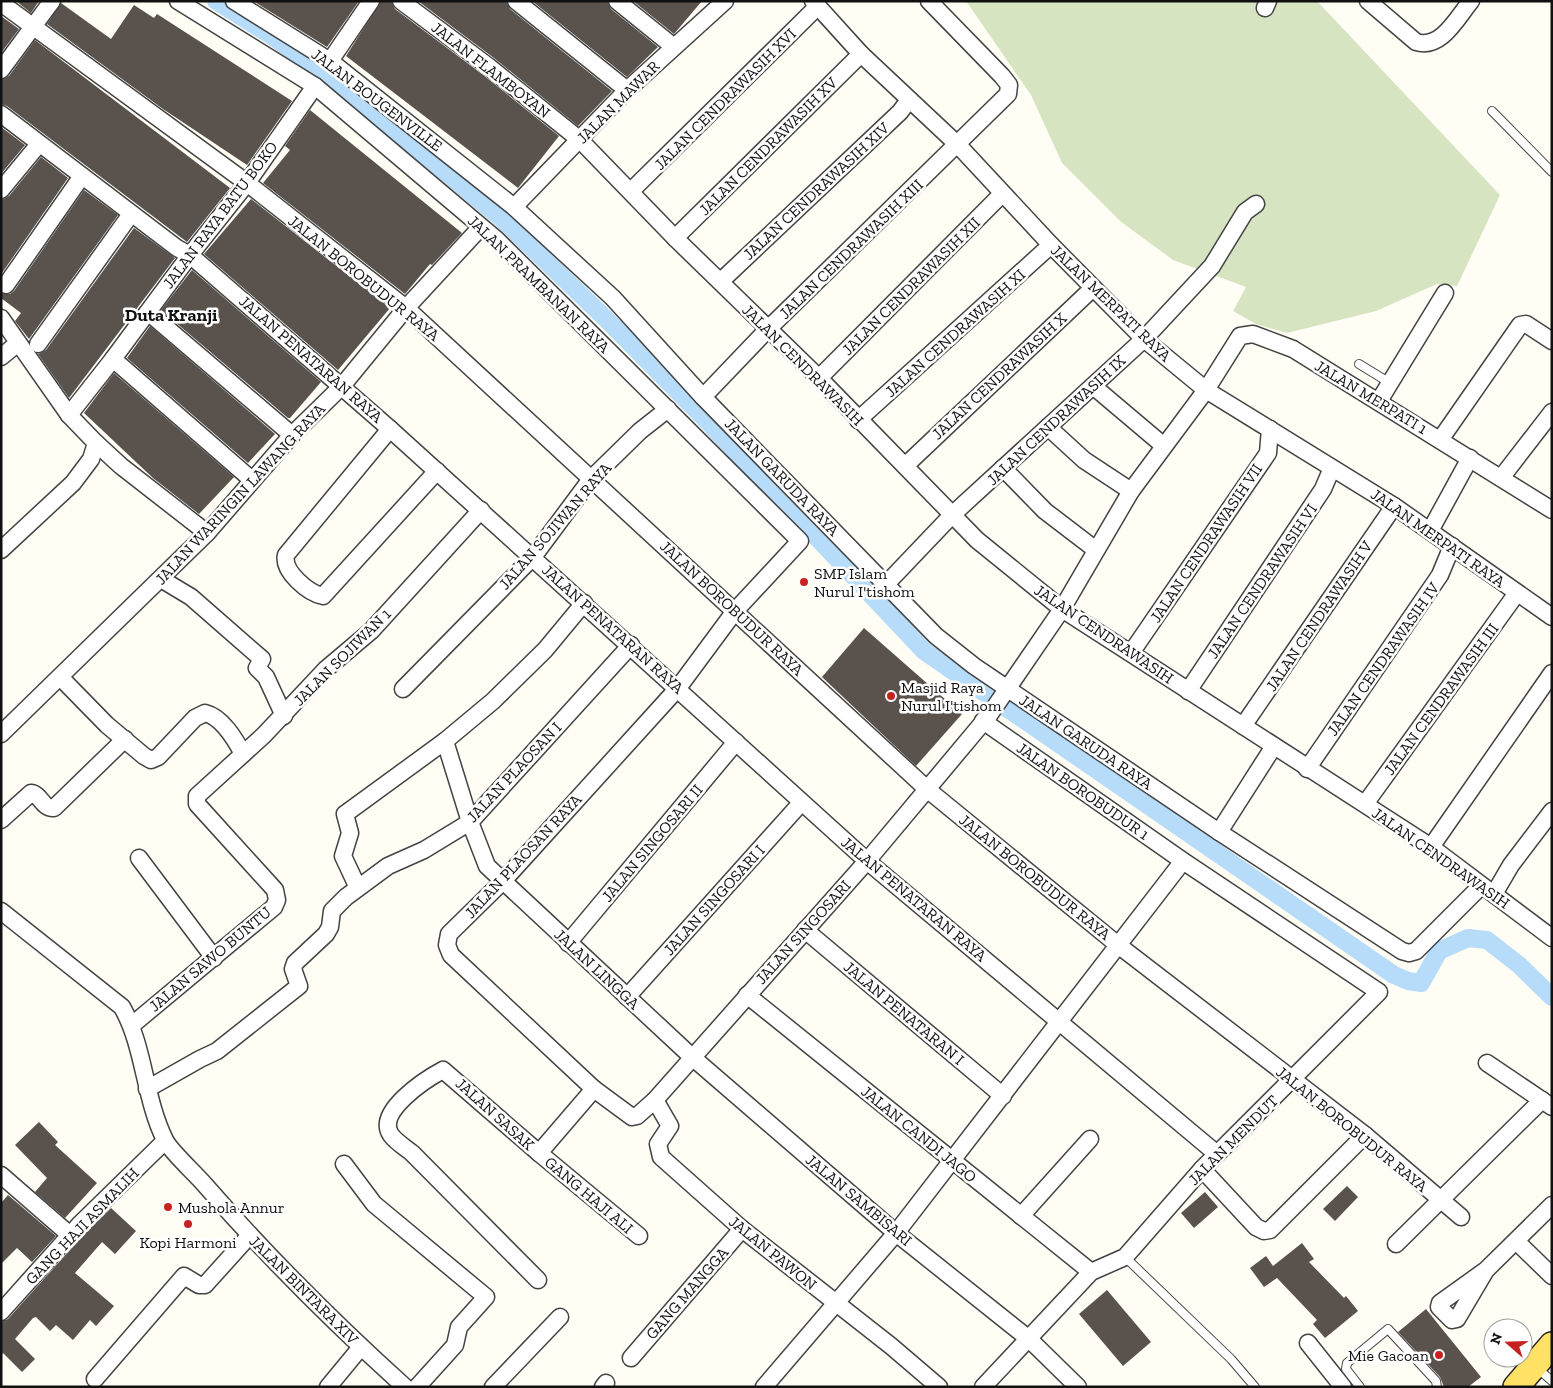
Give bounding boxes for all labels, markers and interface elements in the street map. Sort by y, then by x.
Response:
street label: JALAN FLAMBOYAN [428,18,554,122]
street label: JALAN CENDRAWASIH XVI [650,24,800,174]
street label: JALAN BOUGENVILLE [308,45,446,155]
street label: JALAN MAWAR [573,57,663,147]
street label: JALAN CENDRAWASIH XV [695,73,841,219]
street label: JALAN CENDRAWASIH XIV [739,118,893,264]
street label: JALAN RAYA BATU BOKO [158,137,282,292]
street label: JALAN CENDRAWASIH XIII [775,175,927,323]
street label: JALAN BOROBUDUR RAYA [285,211,444,345]
street label: JALAN PRAMBANAN RAYA [464,211,614,357]
street label: JALAN MERPATI RAYA [1047,241,1175,366]
street label: JALAN CENDRAWASIH XII [881,265,1029,401]
street label: JALAN PENATARAN RAYA [235,291,387,427]
street label: JALAN CENDRAWASIH [738,300,868,430]
district label: Duta Kranji [125,304,218,326]
street label: JALAN CENDRAWASIH X [928,308,1070,444]
street label: JALAN CENDRAWASIH XI [928,309,1070,443]
street label: JALAN CENDRAWASIH IX [983,351,1129,489]
street label: JALAN MERPATI 1 [1311,356,1431,438]
street label: JALAN WARINGIN LAWANG RAYA [151,399,329,588]
street label: JALAN GARUDA RAYA [721,414,844,540]
street label: JALAN SOJIWAN RAYA [495,458,616,593]
street label: JALAN CENDRAWASIH VII [1145,460,1267,626]
street label: JALAN MERPATI RAYA [1367,484,1509,592]
street label: JALAN BOROBUDUR RAYA [656,537,808,680]
street label: JALAN CENDRAWASIH V [1261,537,1377,695]
street label: JALAN CENDRAWASIH VI [1262,537,1377,695]
street label: JALAN PENATARAN RAYA [538,560,688,698]
place label: SMP Islam Nurul I'tishom [814,564,915,601]
marker: SMP Islam Nurul I'tishom [798,576,810,588]
street label: JALAN CENDRAWASIH IV [1323,578,1444,739]
street label: JALAN CENDRAWASIH [1031,580,1177,688]
street label: JALAN SOJIWAN 1 [289,604,395,710]
street label: JALAN CENDRAWASIH III [1380,619,1502,779]
place label: Masjid Raya Nurul I'tishom [901,678,1002,715]
marker: Masjid Raya Nurul I'tishom [885,690,897,702]
street label: JALAN GARUDA RAYA [1016,690,1157,794]
street label: JALAN PLAOSAN I [463,718,565,826]
street label: JALAN BOROBUDUR 1 [1013,738,1153,844]
street label: JALAN SINGOSARI II [597,781,707,905]
street label: JALAN PLAOSAN RAYA [460,789,586,922]
street label: JALAN CENDRAWASIH [1369,803,1513,913]
street label: JALAN BOROBUDUR RAYA [956,810,1115,944]
street label: JALAN PENATARAN RAYA [837,833,991,966]
street label: JALAN SINGOSARI I [659,841,769,959]
street label: JALAN SINGOSARI [751,876,855,988]
street label: JALAN SAWO BUNTU [145,902,275,1016]
street label: JALAN LINGGA [550,925,644,1014]
street label: JALAN PENATARAN I [840,957,968,1069]
street label: JALAN BOROBUDUR RAYA [1273,1062,1432,1196]
street label: JALAN SASAK [452,1074,539,1155]
street label: JALAN CANDI JAGO [857,1082,981,1187]
street label: JALAN MENDUT [1184,1091,1282,1189]
street label: JALAN SAMBISARI [802,1150,916,1250]
street label: GANG HAJI ALI [541,1152,637,1238]
street label: GANG HAJI ASMALIH [21,1164,143,1288]
place label: Mushola Annur [178,1198,285,1217]
marker: Mushola Annur [162,1201,174,1213]
street label: JALAN PAWON [725,1212,821,1294]
marker: Kopi Harmoni [182,1218,194,1230]
street label: JALAN BINTARA XIV [246,1232,363,1349]
place label: Kopi Harmoni [139,1233,237,1252]
street label: GANG MANGGA [642,1243,733,1343]
north arrow [1483,1318,1533,1368]
text: N [1486,1330,1506,1347]
place label: Mie Gacoan [1348,1346,1430,1365]
marker: Mie Gacoan [1433,1349,1445,1361]

